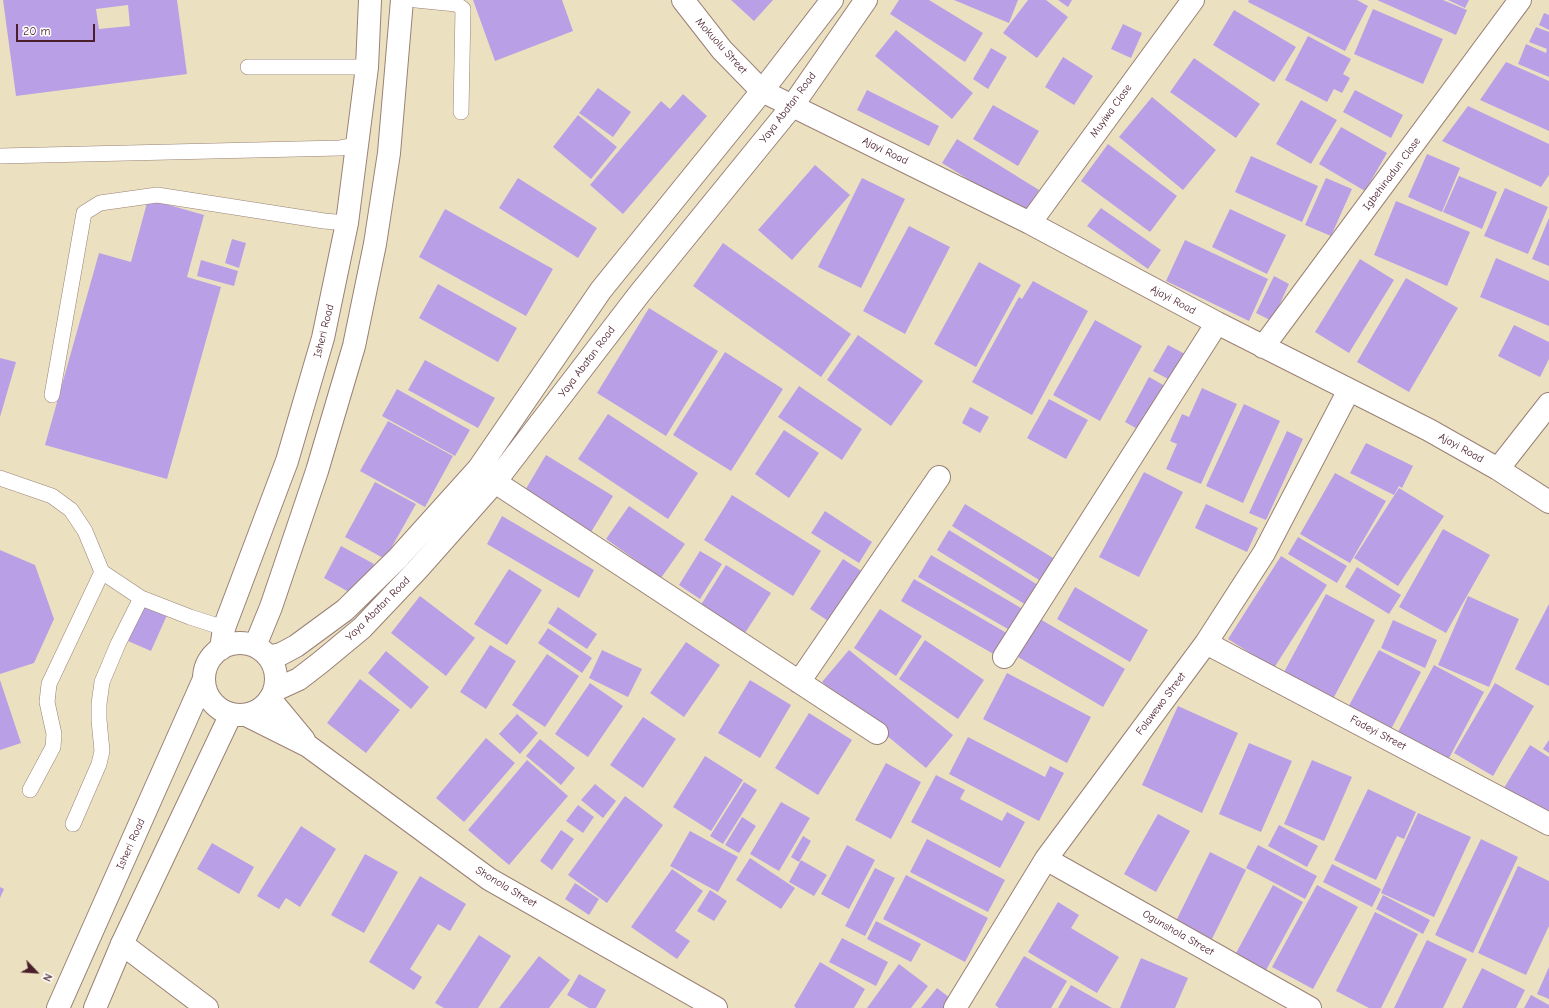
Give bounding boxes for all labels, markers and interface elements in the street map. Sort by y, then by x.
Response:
street label: Mokuolu Street [692,15,750,77]
scale bar [18,16,97,42]
text: 20 m [23,24,51,38]
street label: Yaya Abatan Road [757,70,819,146]
street label: Muyiwa Close [1087,82,1135,140]
street label: Ajayi Road [860,134,910,168]
street label: Igbehinadun Close [1360,135,1424,213]
street label: Ajayi Road [1148,283,1198,317]
street label: Isheri Road [311,303,337,359]
street label: Yaya Abatan Road [556,324,618,400]
street label: Ajayi Road [1436,430,1486,466]
street label: Yaya Abatan Road [343,574,413,644]
street label: Folawewo Street [1133,670,1189,738]
street label: Fadeyi Street [1348,713,1408,753]
street label: Isheri Road [114,816,148,872]
street label: Shonola Street [473,864,539,910]
street label: Ogunshola Street [1140,907,1216,959]
north arrow [16,952,56,992]
text: N [40,971,55,983]

